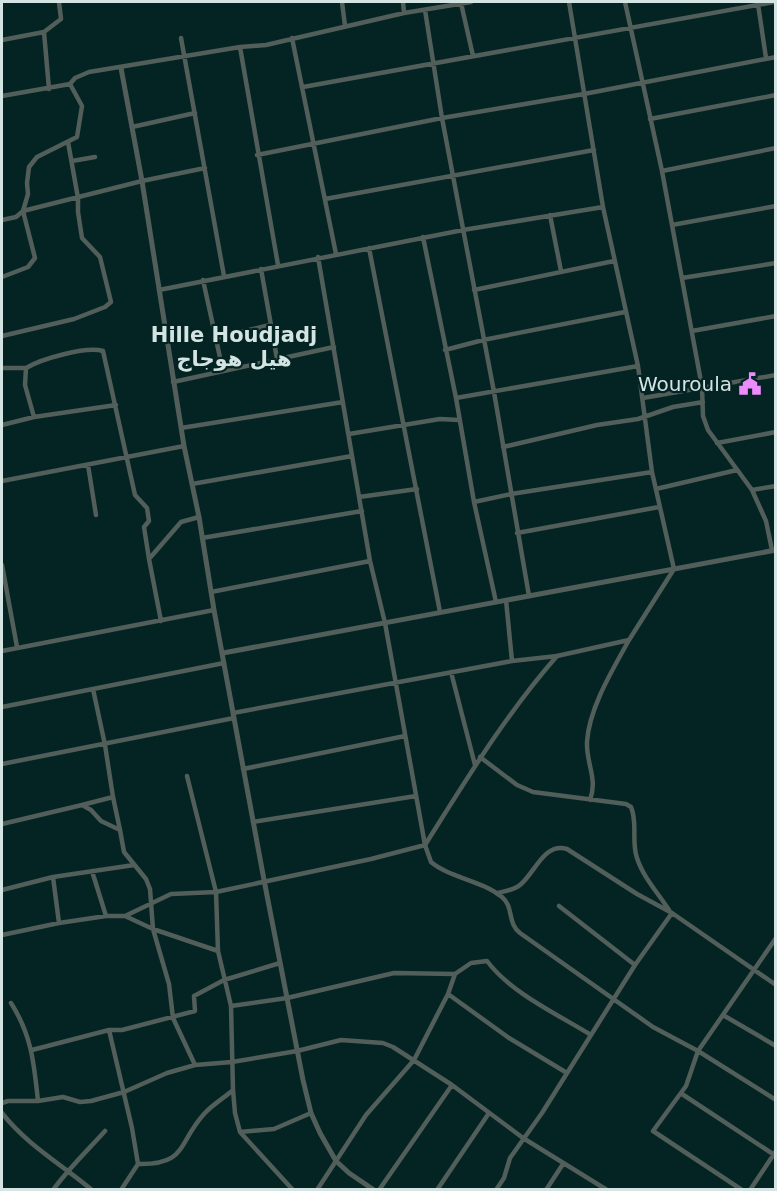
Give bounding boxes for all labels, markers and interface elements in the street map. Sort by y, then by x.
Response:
district label: Hille Houdjadj هيل هوجاج [151,323,317,372]
public building icon: Wouroula [737,371,763,397]
place label: Wouroula [638,372,732,396]

